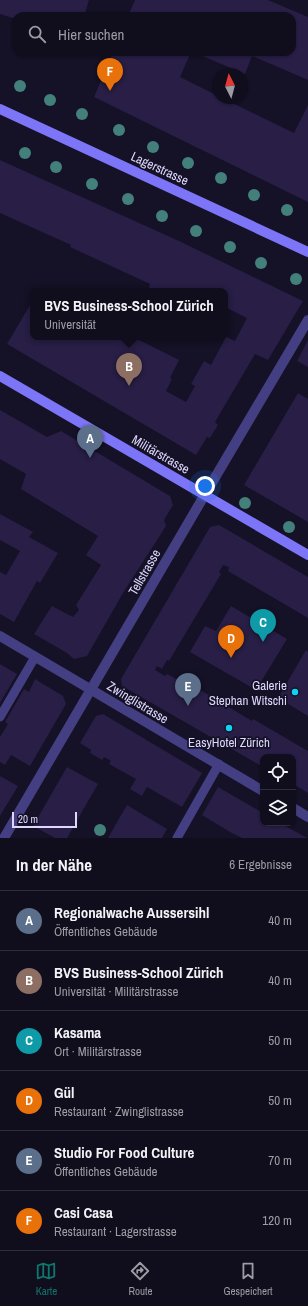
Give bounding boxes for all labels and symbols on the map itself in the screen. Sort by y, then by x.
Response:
pin: F [97,58,123,91]
north arrow [212,68,248,104]
street label: Lagerstrasse [128,148,191,189]
pin: B [116,353,142,386]
pin: A [77,425,103,458]
street label: Militärstrasse [129,431,193,478]
your location [195,476,215,496]
street label: Tellstrasse [124,546,164,598]
pin: C [250,609,276,642]
pin: D [218,625,244,658]
pin: E [175,673,201,706]
street label: Zwinglistrasse [104,677,172,727]
place label: Galerie Stephan Witschi [209,677,287,709]
marker: Galerie Stephan Witschi [290,687,300,697]
marker: EasyHotel Zürich [224,723,234,733]
place label: EasyHotel Zürich [188,734,270,751]
scale bar [12,810,77,829]

